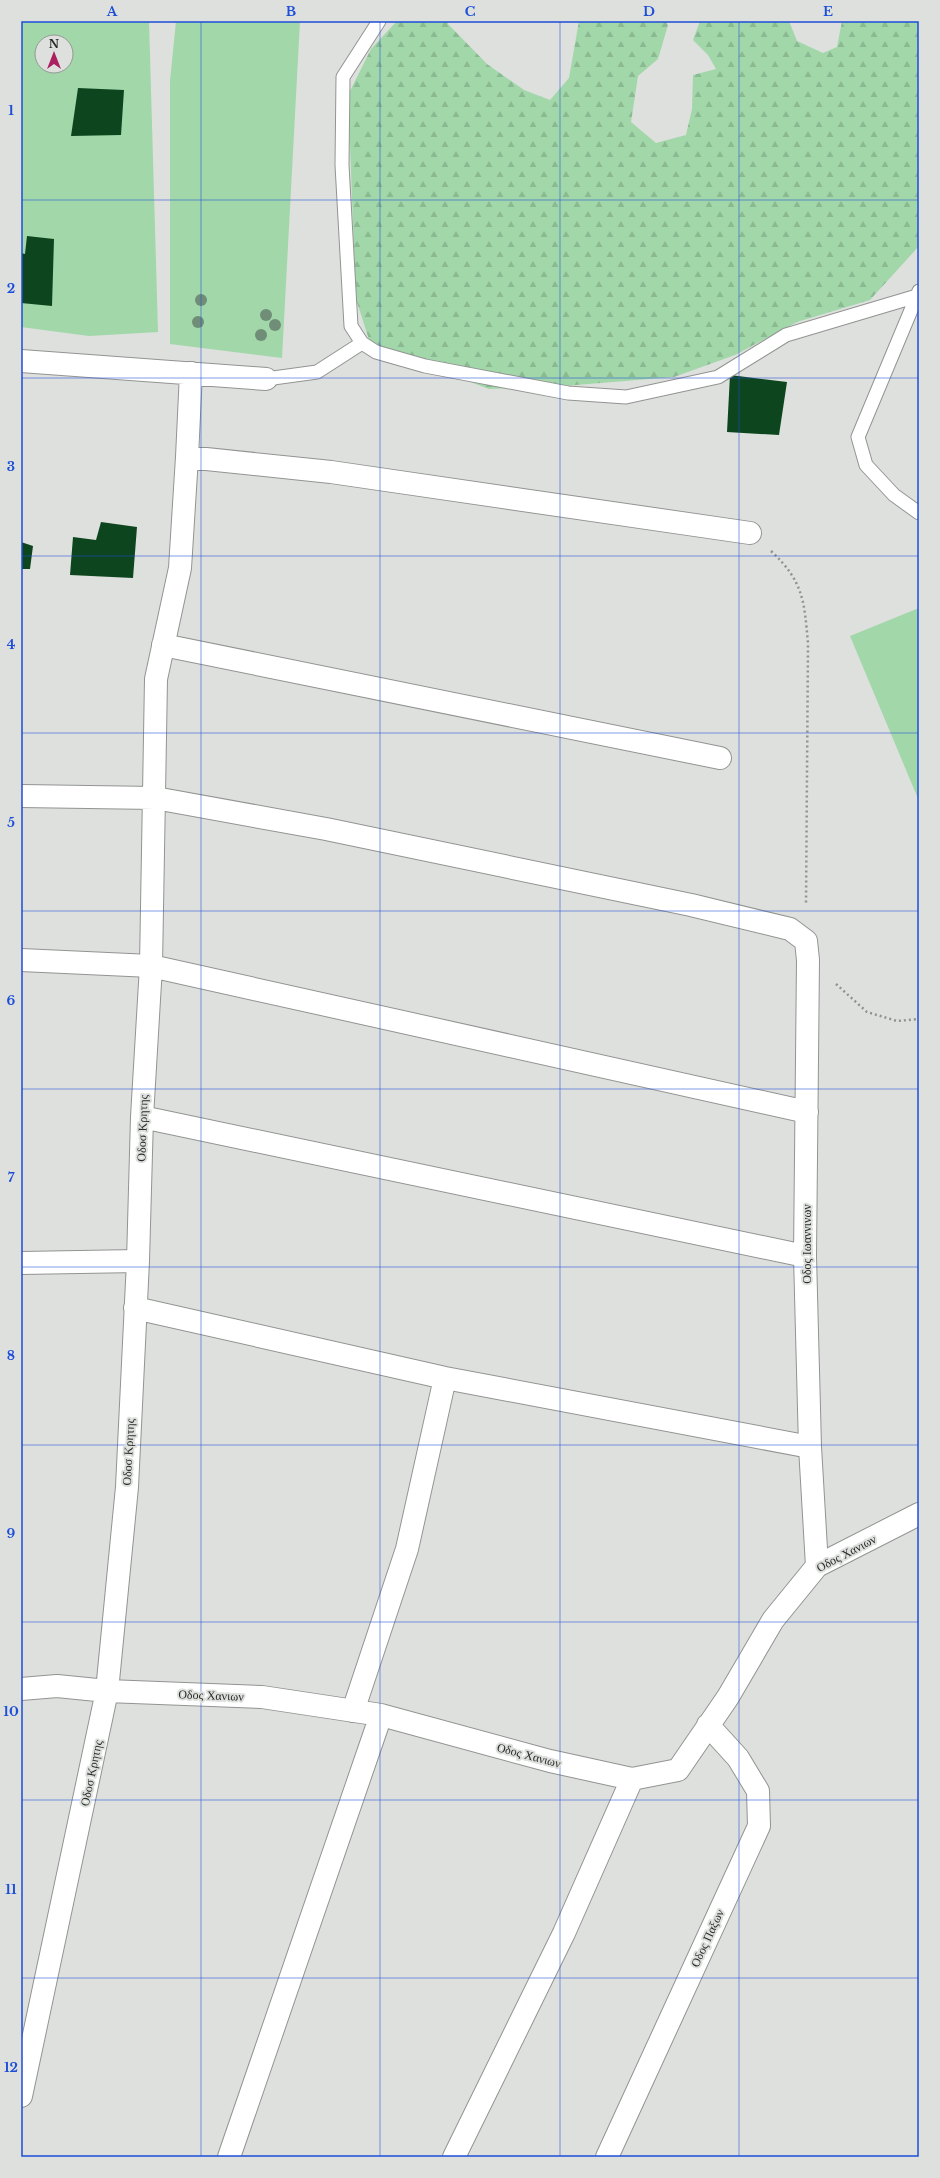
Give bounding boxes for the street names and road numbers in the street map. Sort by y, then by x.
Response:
street label: Οδοσ Κρητης [133,1094,151,1162]
street label: Οδος Ιωαννινων [799,1204,814,1284]
street label: Οδοσ Κρητης [119,1418,137,1486]
street label: Οδος Χανιων [814,1531,879,1575]
street label: Οδος Χανιων [178,1686,245,1704]
street label: Οδοσ Κρητης [77,1738,105,1807]
street label: Οδος Χανιων [495,1739,563,1771]
street label: Οδος Παξων [687,1906,727,1969]

